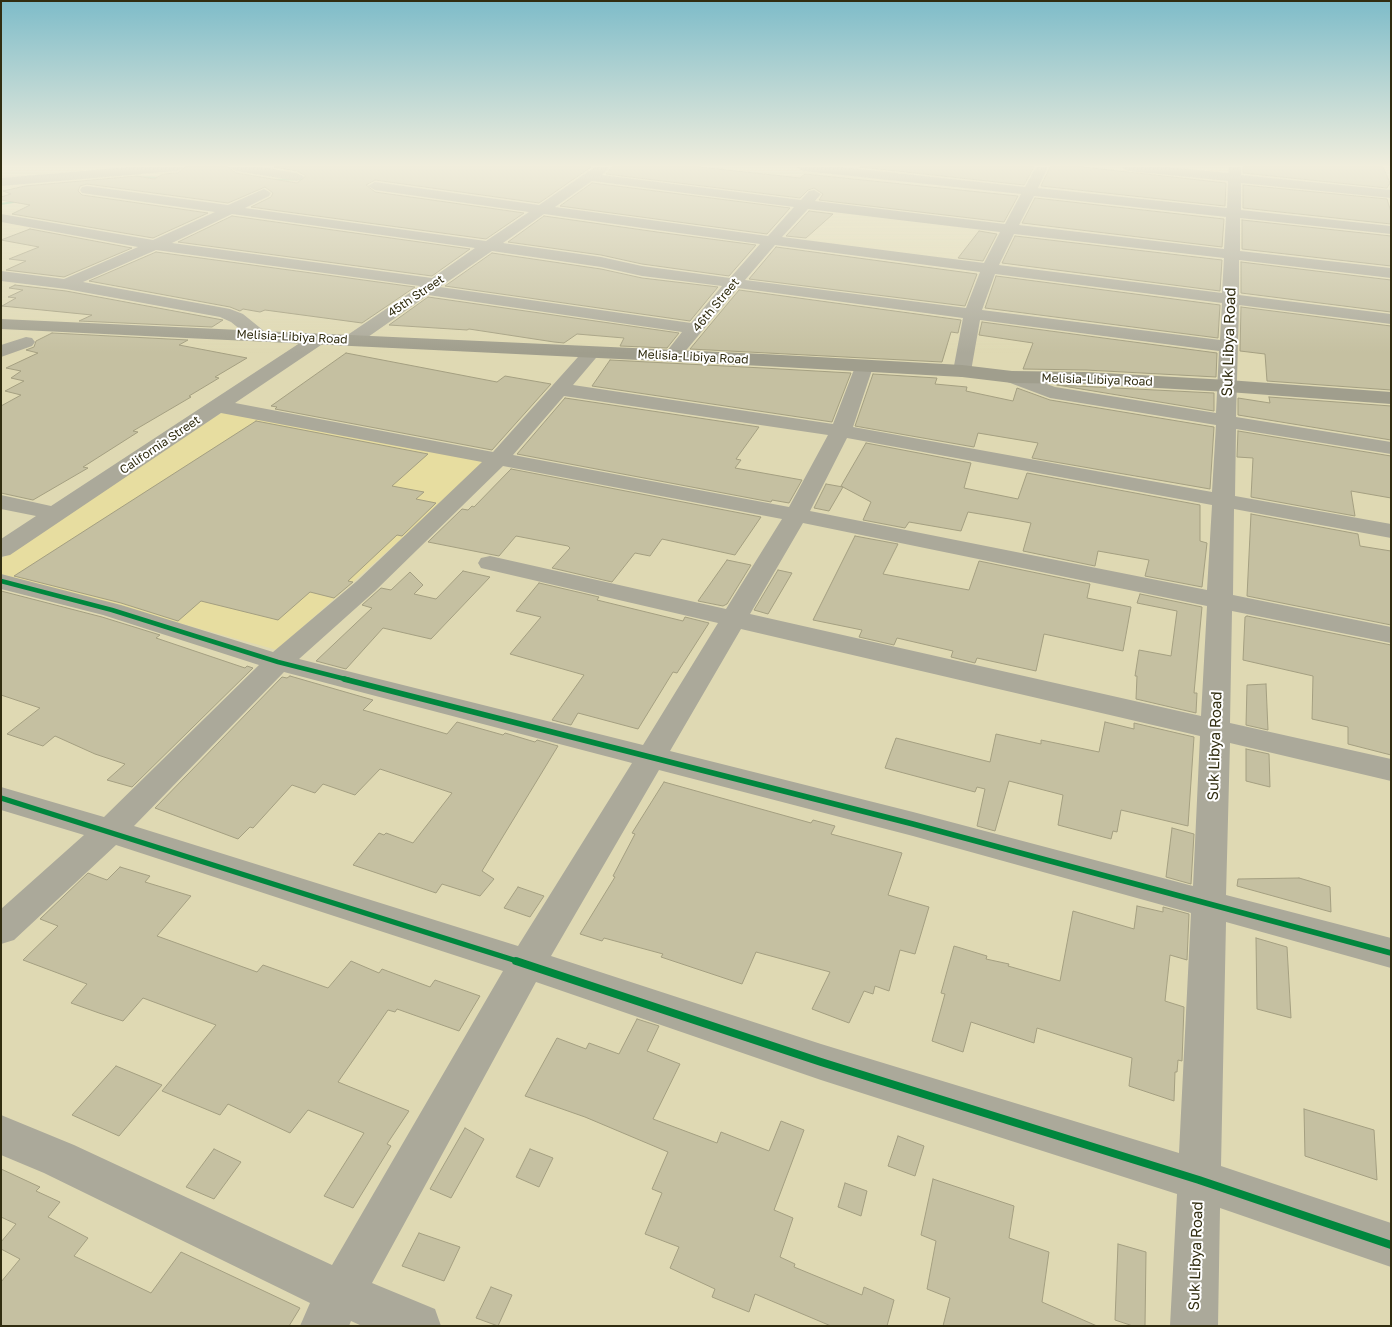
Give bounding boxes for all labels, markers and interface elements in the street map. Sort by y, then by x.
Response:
street label: 45th Street [385,272,447,320]
street label: 46th Street [690,275,742,335]
street label: Suk Libya Road [1218,287,1240,397]
street label: Melisia-Libiya Road [236,327,348,347]
street label: Melisia-Libiya Road [637,347,749,367]
street label: Melisia-Libiya Road [1041,371,1153,389]
street label: California Street [117,413,203,477]
street label: Suk Libya Road [1204,691,1226,801]
street label: Suk Libya Road [1185,1201,1207,1311]

